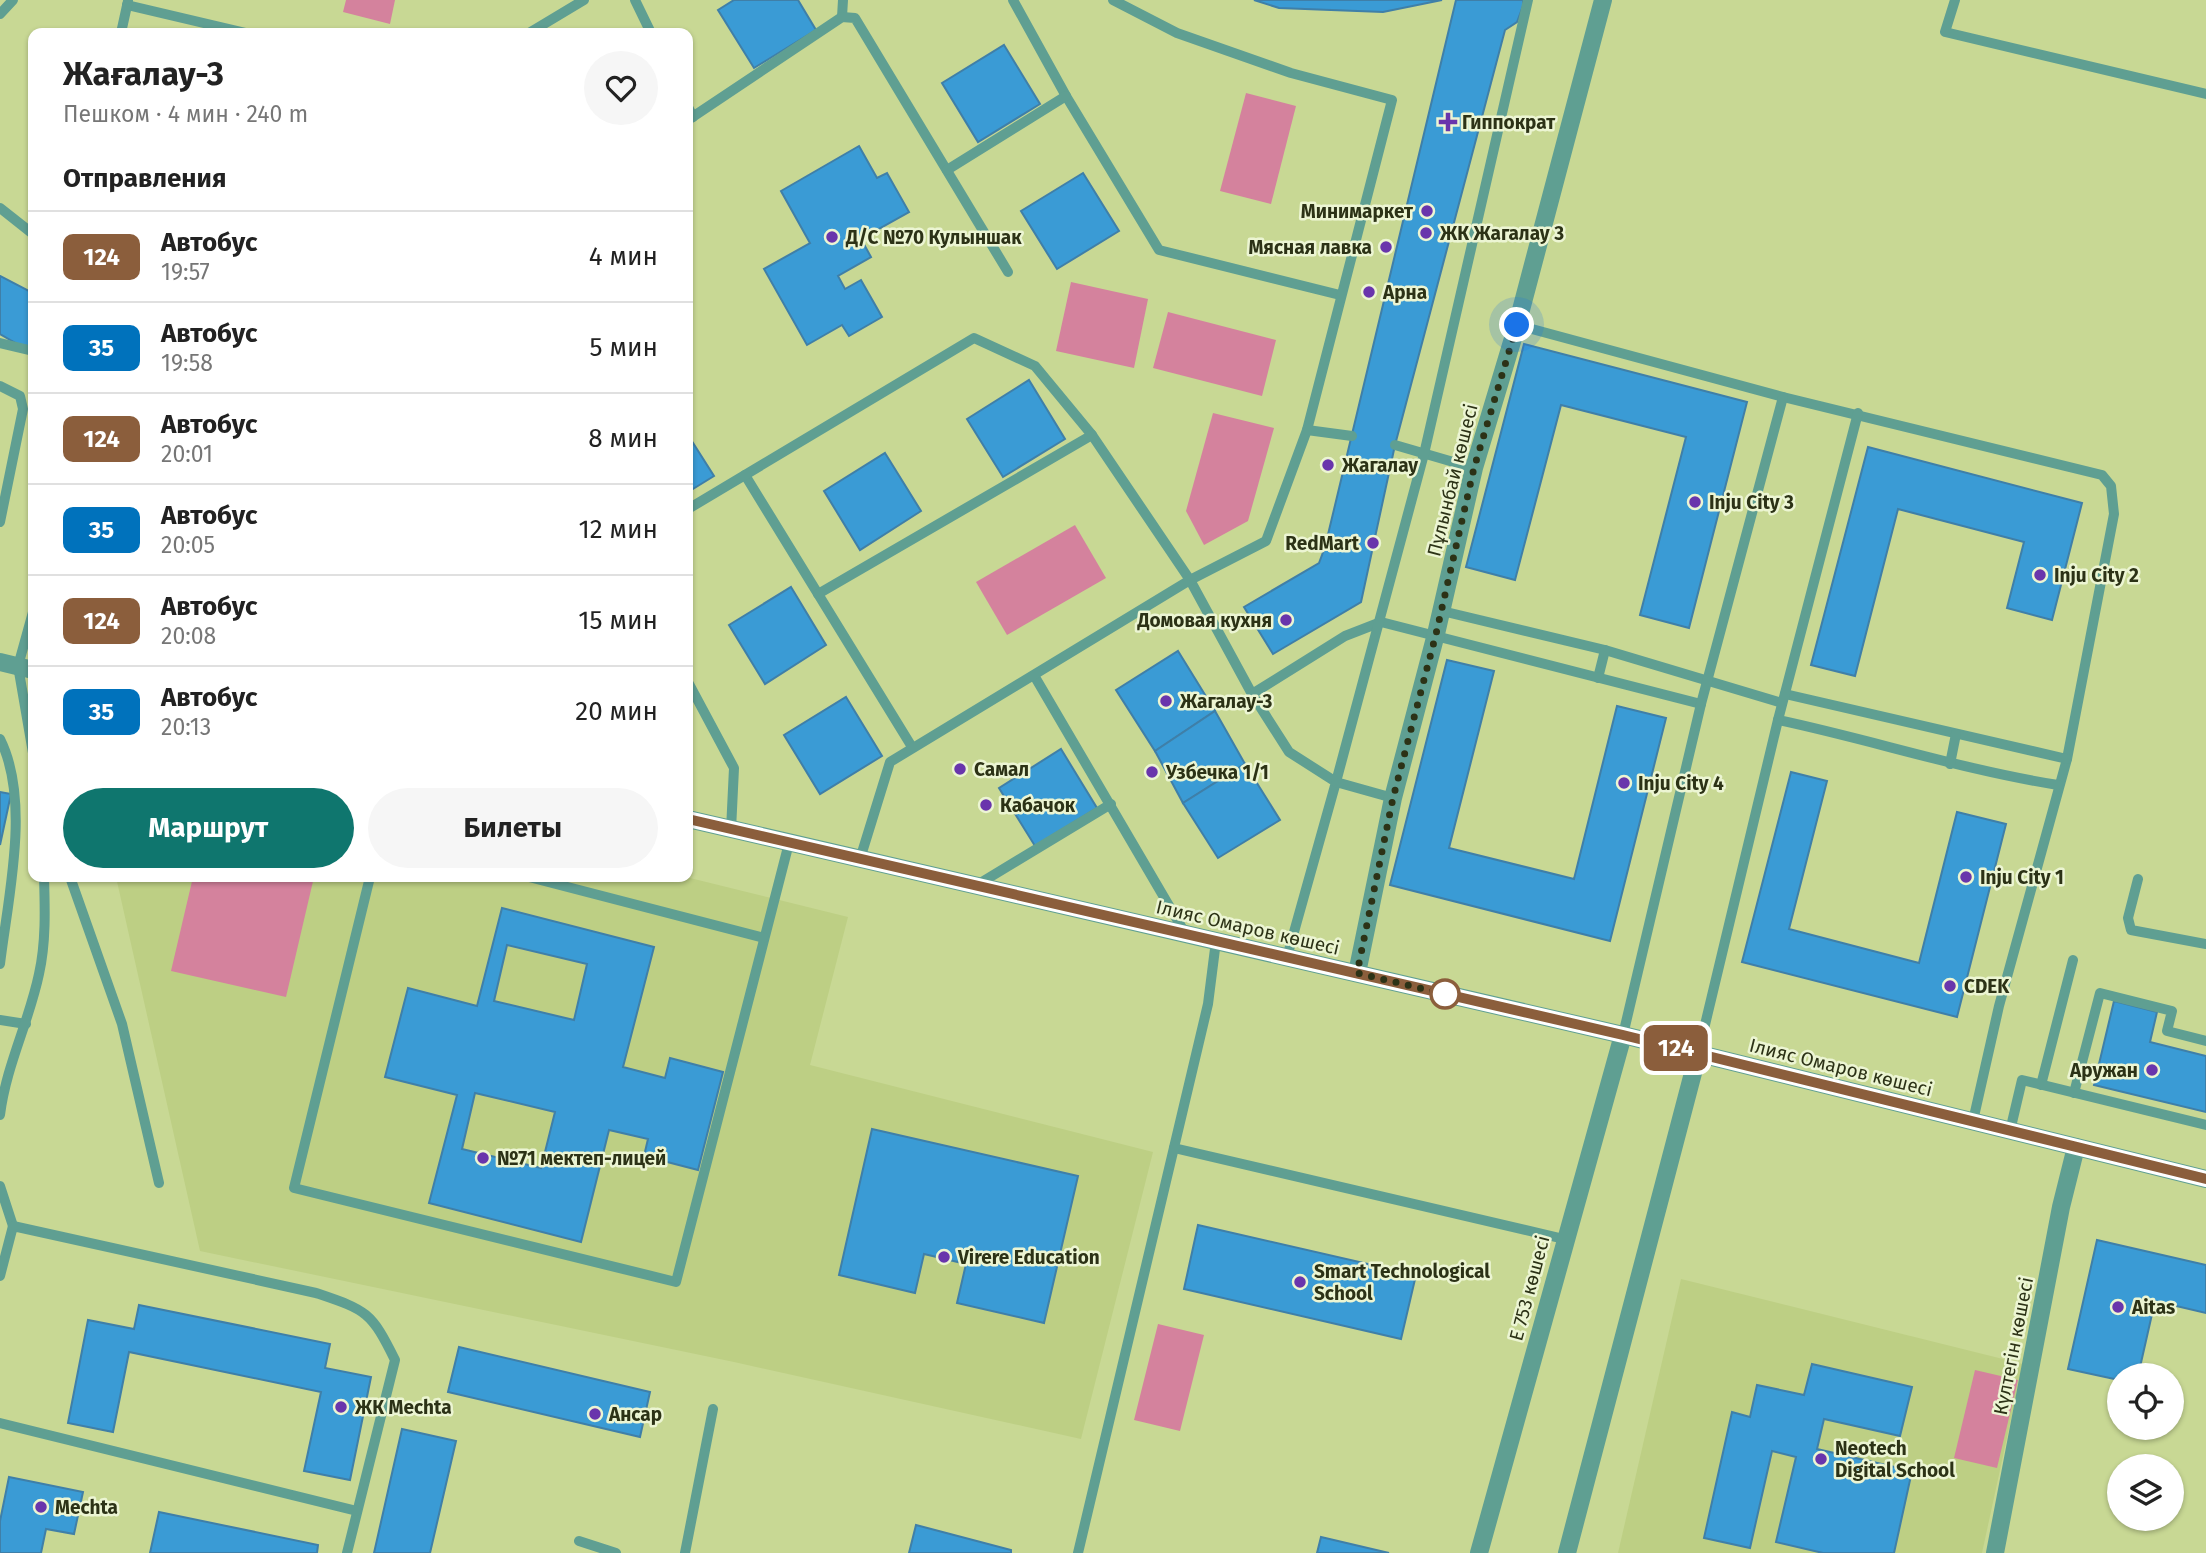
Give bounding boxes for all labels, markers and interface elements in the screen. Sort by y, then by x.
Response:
button: heart [584,51,658,125]
text: Жағалау-3 [63,54,224,94]
text: Пешком · 4 мин · 240 m [63,100,308,128]
place label: Гиппократ [1462,111,1556,134]
marker: Гиппократ [1440,114,1456,130]
text: Отправления [63,163,226,194]
place label: Минимаркет [1301,200,1414,223]
marker: Минимаркет [1419,203,1435,219]
place label: ЖК Жагалау 3 [1439,222,1564,245]
marker: ЖК Жагалау 3 [1418,225,1434,241]
place label: Д/С №70 Кулыншак [845,226,1022,249]
text: Автобус [161,227,258,258]
marker: Д/С №70 Кулыншак [824,229,840,245]
place label: Мясная лавка [1248,236,1372,259]
marker: Мясная лавка [1378,239,1394,255]
text: 4 мин [589,241,658,272]
text: 124 [83,243,120,271]
text: 19:57 [161,258,210,286]
place label: Арна [1382,281,1427,304]
marker: Арна [1361,284,1377,300]
your location [1499,307,1534,342]
text: Автобус [161,318,258,349]
text: 5 мин [590,332,658,363]
text: 35 [89,334,114,362]
text: 19:58 [161,349,213,377]
street label: Пұлынбай көшесі [1422,401,1483,559]
text: Автобус [161,409,258,440]
text: 8 мин [588,423,658,454]
text: 124 [83,425,120,453]
text: 20:01 [161,440,213,468]
place label: Жагалау [1341,454,1418,477]
marker: Жагалау [1320,457,1336,473]
place label: Inju City 3 [1709,491,1794,514]
marker: Inju City 3 [1687,494,1703,510]
text: Автобус [161,500,258,531]
text: 12 мин [579,514,658,545]
text: 35 [89,516,114,544]
text: 20:05 [161,531,215,559]
place label: RedMart [1285,532,1360,555]
marker: RedMart [1365,535,1381,551]
place label: Inju City 2 [2054,564,2139,587]
marker: Inju City 2 [2032,567,2048,583]
text: Автобус [161,591,258,622]
text: 15 мин [578,605,658,636]
text: 124 [83,607,120,635]
place label: Домовая кухня [1136,609,1272,632]
marker: Домовая кухня [1278,612,1294,628]
text: 20:08 [161,622,216,650]
text: Автобус [161,682,258,713]
place label: Жагалау-3 [1179,690,1273,713]
marker: Жагалау-3 [1158,693,1174,709]
text: 20 мин [575,696,658,727]
text: 35 [89,698,114,726]
text: 20:13 [161,713,211,741]
place label: Самал [974,758,1029,781]
marker: Самал [952,761,968,777]
place label: Узбечка 1/1 [1165,761,1269,784]
marker: Узбечка 1/1 [1144,764,1160,780]
place label: Inju City 4 [1638,772,1724,795]
marker: Inju City 4 [1616,775,1632,791]
button: Маршрут [63,788,354,868]
button: Билеты [368,788,658,868]
place label: Кабачок [1000,794,1076,817]
marker: Кабачок [978,797,994,813]
place label: Inju City 1 [1980,866,2064,889]
marker: Inju City 1 [1958,869,1974,885]
street label: Ілияс Омаров көшесі [1154,895,1342,960]
place label: CDEK [1964,975,2010,998]
marker: CDEK [1942,978,1958,994]
unlabelled marker [1430,979,1460,1009]
line badge: 124 [1636,1025,1716,1071]
text: 124 [1658,1034,1694,1062]
street label: Ілияс Омаров көшесі [1747,1034,1935,1101]
place label: Аружан [2069,1059,2138,1082]
marker: Аружан [2144,1062,2160,1078]
place label: №71 мектеп-лицей [497,1147,666,1170]
marker: №71 мектеп-лицей [475,1150,491,1166]
street label: Е 753 көшесі [1504,1233,1555,1343]
place label: Virere Education [957,1246,1100,1269]
marker: Virere Education [936,1249,952,1265]
place label: Smart Technological School [1314,1260,1490,1305]
marker: Smart Technological School [1292,1274,1308,1290]
street label: Күлтегін көшесі [1989,1275,2038,1417]
place label: Aitas [2131,1296,2175,1319]
marker: Aitas [2110,1299,2126,1315]
map controls [2107,1363,2184,1531]
button: locate [2107,1363,2184,1440]
place label: ЖК Mechta [354,1396,452,1419]
marker: ЖК Mechta [333,1399,349,1415]
place label: Ансар [608,1403,662,1426]
marker: Ансар [587,1406,603,1422]
place label: Neotech Digital School [1835,1437,1955,1482]
marker: Neotech Digital School [1813,1451,1829,1467]
button: layers [2107,1454,2184,1531]
place label: Mechta [55,1496,118,1519]
marker: Mechta [33,1499,49,1515]

